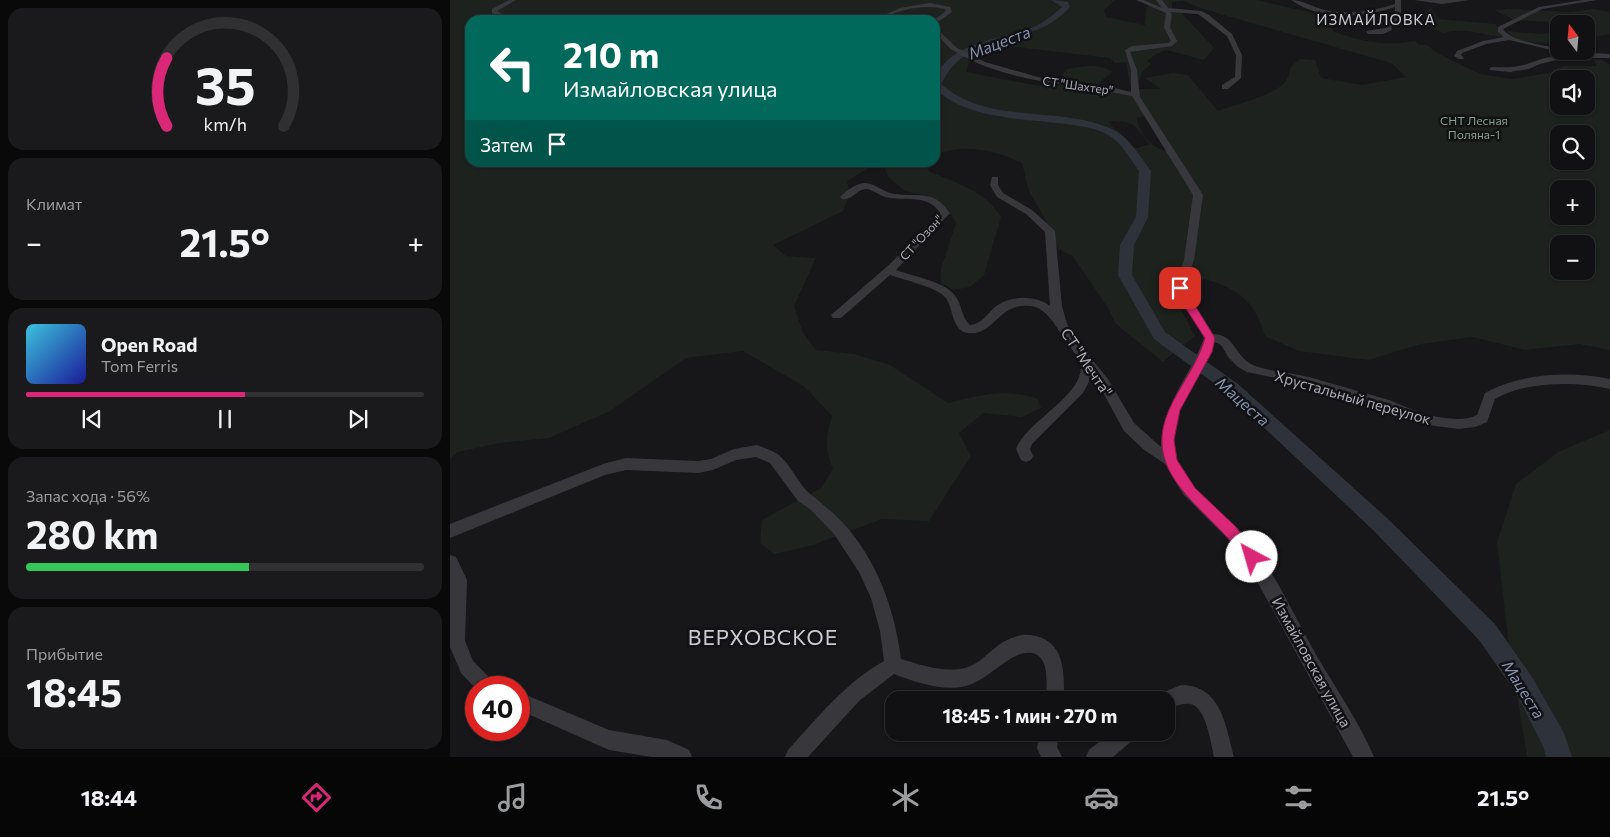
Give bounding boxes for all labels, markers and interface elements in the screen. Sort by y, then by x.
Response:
district label: ИЗМАЙЛОВКА [1316,10,1436,28]
north arrow [1550,15,1595,60]
map controls [1550,15,1595,280]
water label: Мацеста [965,21,1033,63]
text: 210 m [563,32,659,75]
icon: left [480,35,545,100]
text: 35 [195,52,255,116]
button: sound [1550,70,1595,115]
street label: СТ "Шахтер" [1042,73,1114,97]
text: Измайловская улица [563,75,777,102]
text: km/h [203,113,247,135]
park label: СНТ Лесная Поляна-1 [1440,113,1508,141]
button: search [1550,125,1595,170]
icon: arrive [543,130,571,158]
text: Затем [480,133,533,156]
button: + [1550,180,1595,225]
text: Климат [26,194,82,213]
street label: СТ "Озон" [897,211,945,263]
text: 21.5° [180,218,270,265]
text: − [26,225,42,259]
text: + [408,225,424,259]
button: − [1550,235,1595,280]
pin [1159,267,1201,309]
icon: arrive [1166,274,1194,302]
street label: СТ "Мечта" [1057,324,1117,400]
text: Open Road [101,333,197,356]
text: Tom Ferris [101,356,178,375]
street label: Хрустальный переулок [1273,366,1433,428]
water label: Мацеста [1212,373,1274,429]
icon: previous [78,405,106,433]
icon: pause [211,405,239,433]
icon: next [344,405,372,433]
text: Запас хода · 56% [26,486,150,505]
text: 280 km [26,510,158,557]
position arrow [1225,530,1277,582]
street label: Измайловская улица [1269,594,1355,730]
district label: ВЕРХОВСКОЕ [688,624,838,649]
text: Прибытие [26,644,103,663]
water label: Мацеста [1499,656,1549,722]
text: 18:45 [26,668,122,715]
speed limit sign: 40 [465,676,530,741]
text: 18:45 · 1 мин · 270 m [943,704,1117,727]
icon: directions [299,780,334,815]
icon: music [495,780,530,815]
icon: phone [691,780,726,815]
icon: climate [888,780,923,815]
icon: car [1084,780,1119,815]
icon: filters [1281,780,1316,815]
text: 18:44 [81,784,137,811]
text: 21.5° [1477,784,1529,811]

